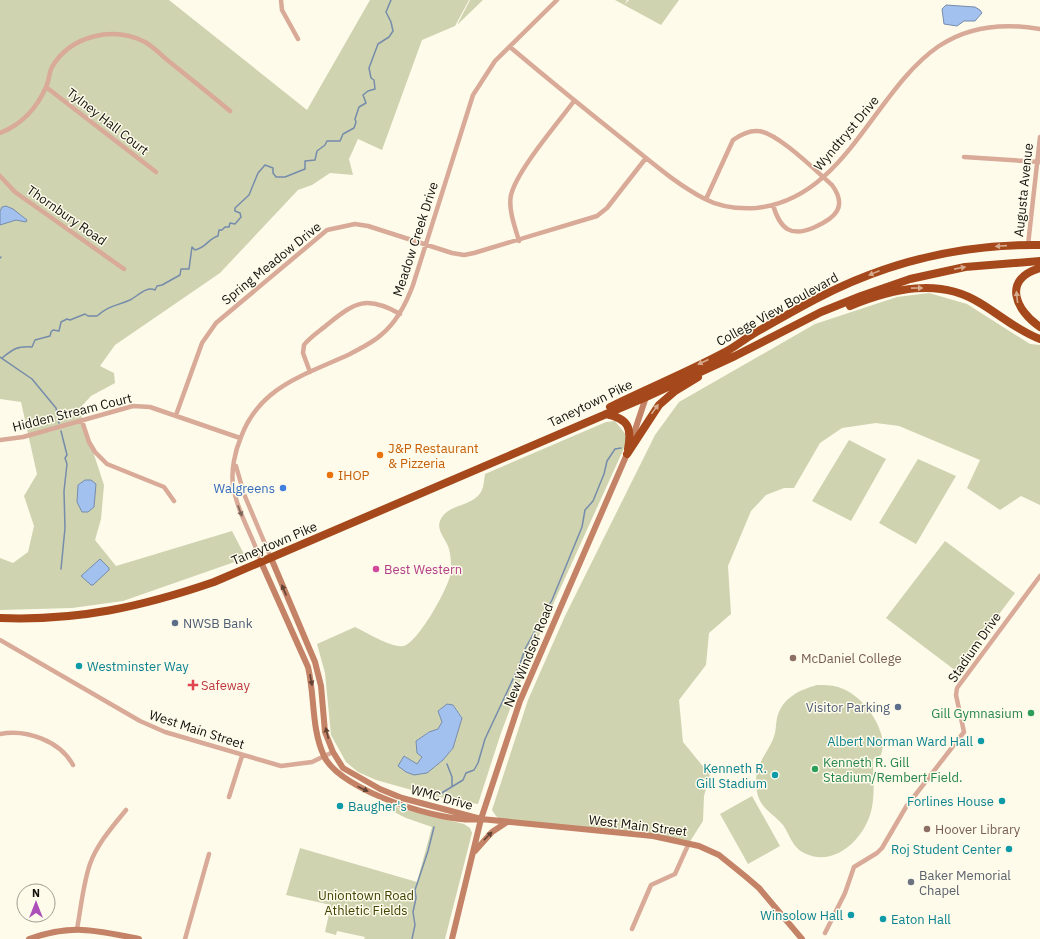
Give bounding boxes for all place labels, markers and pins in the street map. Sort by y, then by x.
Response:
place label: J&P Restaurant & Pizzeria [388,440,479,472]
marker: J&P Restaurant & Pizzeria [375,450,385,460]
place label: IHOP [338,467,370,484]
marker: IHOP [325,470,335,480]
place label: Walgreens [214,480,275,497]
marker: Walgreens [278,483,288,493]
place label: Best Western [384,561,462,578]
marker: Best Western [371,564,381,574]
place label: NWSB Bank [183,615,253,632]
marker: NWSB Bank [170,618,180,628]
place label: McDaniel College [801,650,902,667]
marker: McDaniel College [788,653,798,663]
place label: Westminster Way [87,658,189,675]
marker: Westminster Way [74,661,84,671]
place label: Safeway [201,677,250,694]
marker: Safeway [188,680,198,690]
place label: Visitor Parking [806,699,890,716]
marker: Visitor Parking [893,702,903,712]
place label: Gill Gymnasium [931,705,1023,722]
marker: Gill Gymnasium [1026,708,1036,718]
place label: Albert Norman Ward Hall [827,733,973,750]
marker: Albert Norman Ward Hall [976,736,986,746]
place label: Kenneth R. Gill Stadium/Rembert Field. [823,754,963,786]
place label: Kenneth R. Gill Stadium [696,760,767,792]
marker: Kenneth R. Gill Stadium/Rembert Field. [810,764,820,774]
marker: Kenneth R. Gill Stadium [770,770,780,780]
place label: Forlines House [907,793,994,810]
marker: Forlines House [997,796,1007,806]
place label: Baugher's [348,798,407,815]
marker: Baugher's [335,801,345,811]
place label: Hoover Library [935,821,1021,838]
marker: Hoover Library [922,824,932,834]
place label: Roj Student Center [891,841,1001,858]
marker: Roj Student Center [1004,844,1014,854]
place label: Baker Memorial Chapel [919,867,1011,899]
marker: Baker Memorial Chapel [906,877,916,887]
place label: Winsolow Hall [760,907,843,924]
marker: Winsolow Hall [846,910,856,920]
place label: Eaton Hall [891,911,951,928]
marker: Eaton Hall [878,914,888,924]

